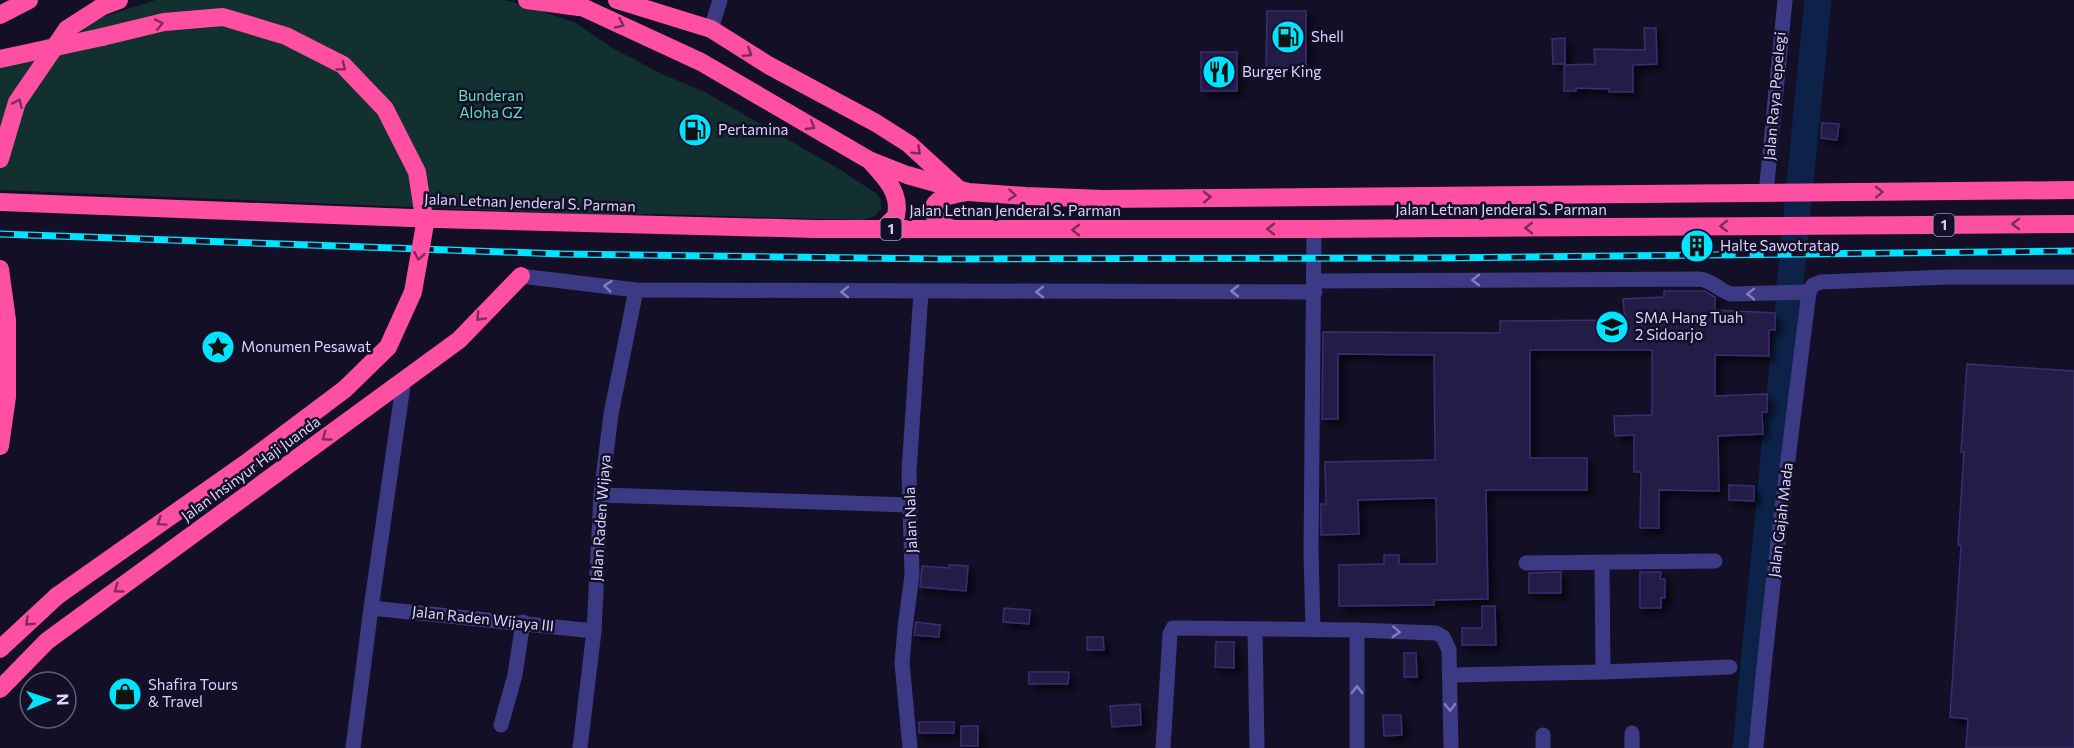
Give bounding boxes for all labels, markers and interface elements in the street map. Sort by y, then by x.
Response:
one-way arrow [614,17,625,29]
one-way arrow [153,18,163,31]
fuel station icon: Shell [1270,19,1306,55]
place label: Shell [1311,27,1344,45]
street label: Jalan Raya Pepelegi [1759,31,1789,161]
one-way arrow [742,45,753,56]
restaurant icon: Burger King [1201,54,1237,90]
one-way arrow [336,59,347,70]
place label: Burger King [1242,62,1321,80]
park label: Bunderan Aloha GZ [458,86,524,121]
one-way arrow [10,99,22,110]
fuel station icon: Pertamina [677,112,713,148]
one-way arrow [805,119,815,130]
place label: Pertamina [718,120,788,138]
one-way arrow [910,144,920,155]
one-way arrow [1875,186,1884,198]
one-way arrow [1008,188,1017,201]
street label: Jalan Letnan Jenderal S. Parman [424,189,636,215]
one-way arrow [1203,191,1212,204]
street label: Jalan Letnan Jenderal S. Parman [1395,200,1607,218]
street label: Jalan Letnan Jenderal S. Parman [909,201,1121,219]
road number: 1 [1934,214,1954,236]
road number: 1 [880,218,902,240]
one-way arrow [2011,218,2020,230]
one-way arrow [1719,220,1728,232]
one-way arrow [1524,222,1533,234]
one-way arrow [1266,223,1275,235]
one-way arrow [1071,224,1080,236]
building icon: Halte Sawotratap [1679,228,1715,264]
place label: Halte Sawotratap [1720,236,1840,254]
one-way arrow [413,251,426,261]
one-way arrow [1472,274,1481,287]
one-way arrow [604,281,613,293]
one-way arrow [1231,285,1240,297]
one-way arrow [841,286,850,298]
one-way arrow [1036,286,1045,298]
one-way arrow [1746,287,1755,300]
place label: SMA Hang Tuah 2 Sidoarjo [1635,308,1743,343]
school or university icon: SMA Hang Tuah 2 Sidoarjo [1594,309,1630,345]
one-way arrow [476,311,487,321]
place icon: Monumen Pesawat [200,329,236,365]
place label: Monumen Pesawat [241,337,371,355]
street label: Jalan Insinyur Haji Juanda [177,412,323,525]
one-way arrow [322,429,333,440]
street label: Jalan Raden Wijaya [587,454,613,582]
street label: Jalan Gajah Mada [1764,461,1796,578]
street label: Jalan Nala [900,487,920,553]
one-way arrow [157,515,168,526]
one-way arrow [113,581,124,592]
street label: Jalan Raden Wijaya III [411,602,555,634]
one-way arrow [25,615,35,626]
one-way arrow [1392,625,1401,638]
north arrow [18,670,78,730]
place label: Shafira Tours & Travel [148,675,238,710]
shop icon: Shafira Tours & Travel [107,676,143,712]
one-way arrow [1351,685,1363,694]
text: N [54,693,73,706]
one-way arrow [1444,703,1456,712]

